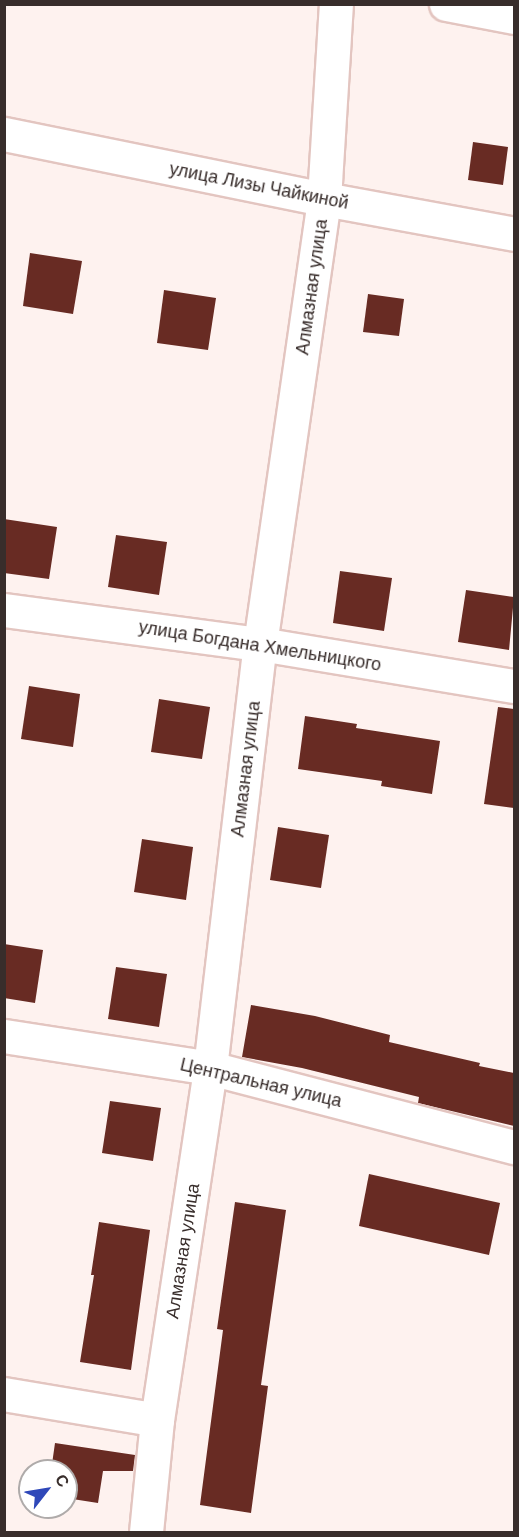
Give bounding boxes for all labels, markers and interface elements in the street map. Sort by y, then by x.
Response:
street label: улица Лизы Чайкиной [168,158,350,214]
street label: Алмазная улица [292,218,332,356]
street label: улица Богдана Хмельницкого [137,616,383,676]
street label: Алмазная улица [227,700,265,838]
street label: Центральная улица [178,1054,344,1112]
street label: Алмазная улица [162,1182,204,1320]
north arrow [18,1459,78,1519]
text: С [50,1470,74,1491]

